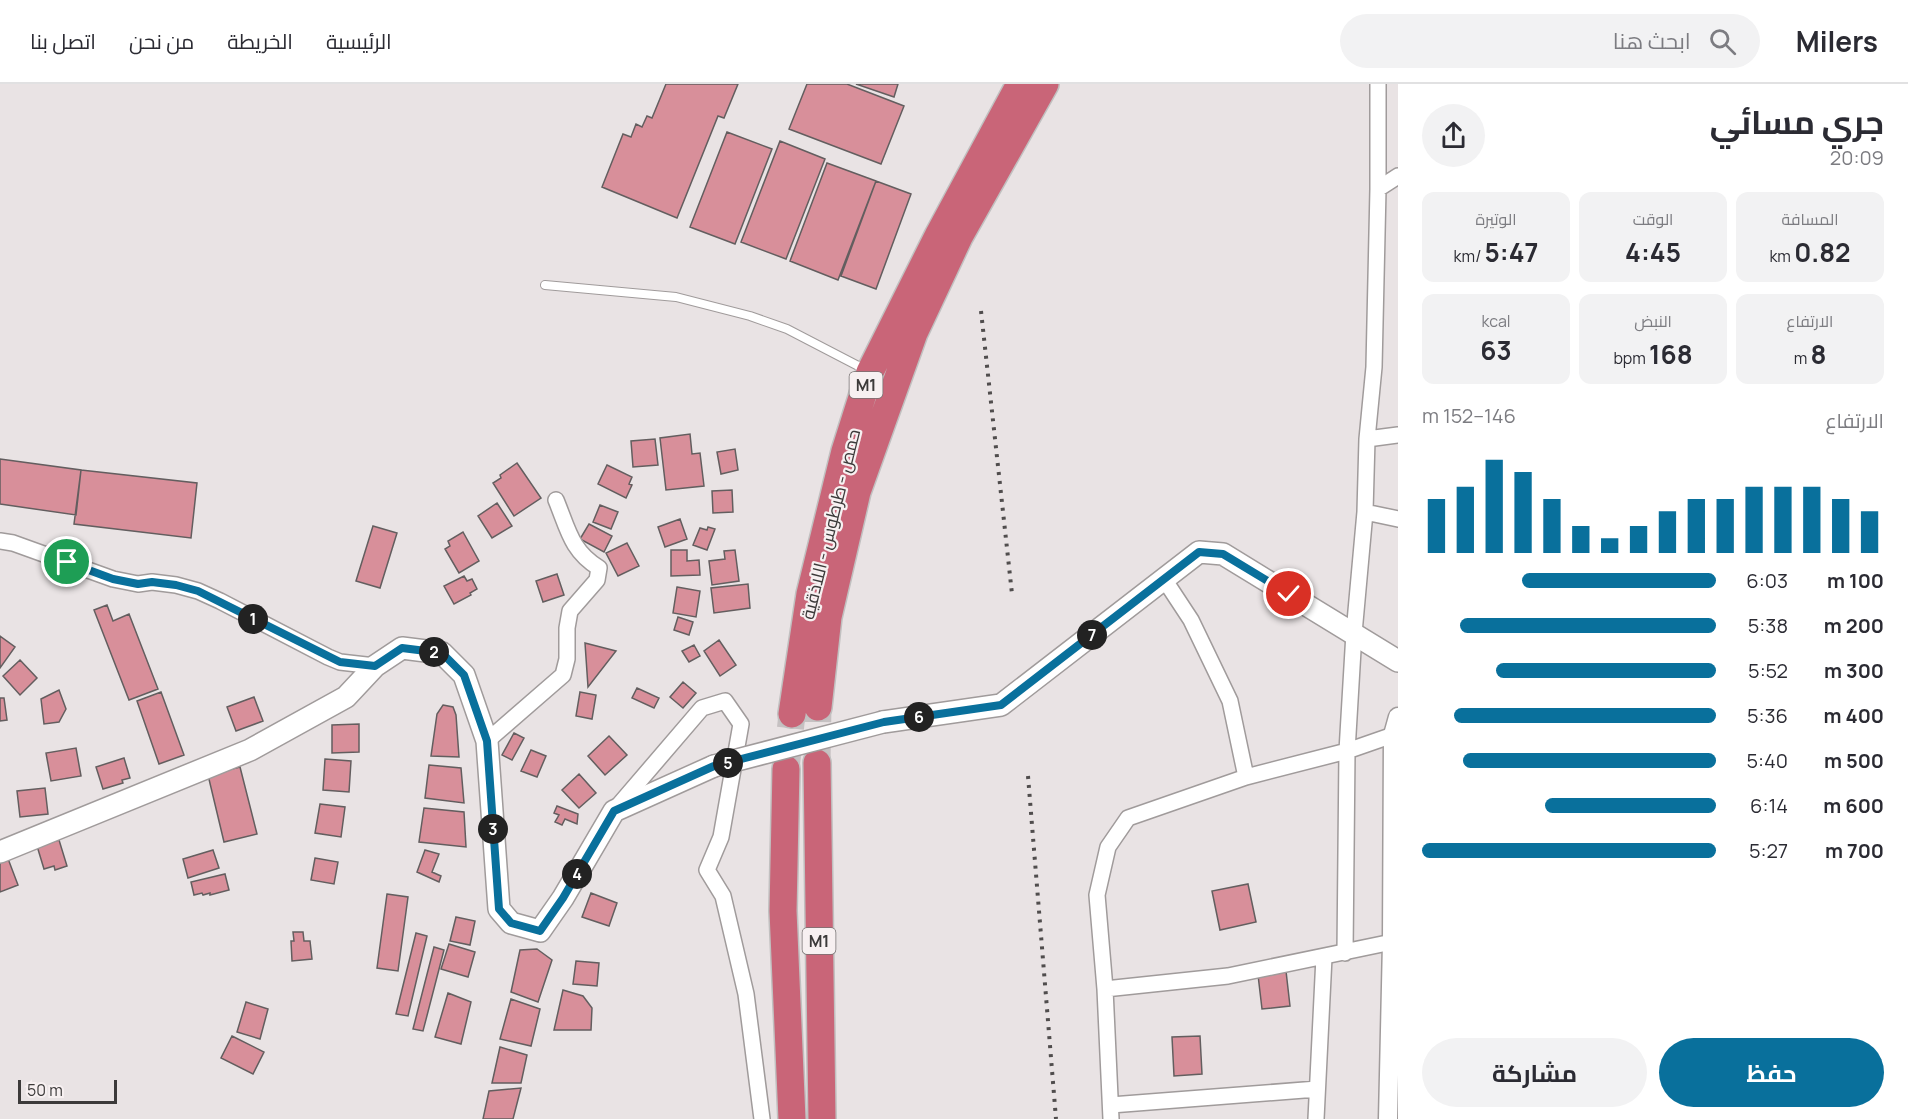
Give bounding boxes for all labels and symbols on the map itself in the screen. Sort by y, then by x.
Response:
road number: M1 [850,372,882,398]
street label: حمص - طرطوس - اللاذقية [795,426,865,622]
pin [41,536,92,587]
pin [1263,568,1314,619]
pin: 1 [238,604,268,634]
pin: 7 [1077,620,1107,650]
pin: 2 [419,637,449,667]
pin: 6 [904,702,934,732]
pin: 5 [713,748,743,778]
pin: 3 [478,814,508,844]
pin: 4 [562,859,592,889]
road number: M1 [802,928,836,954]
scale bar [18,1077,117,1104]

